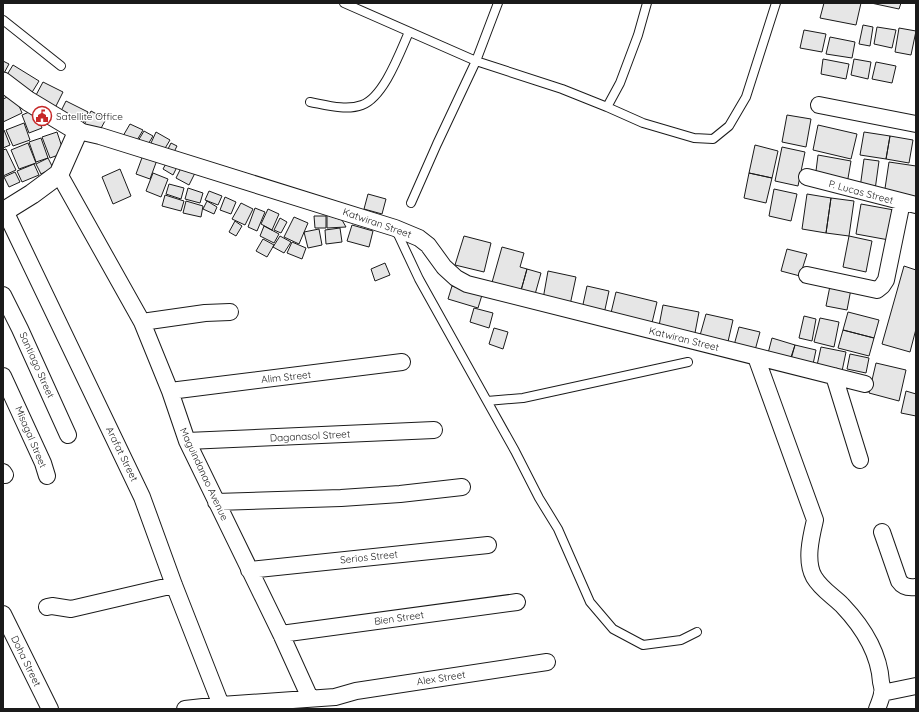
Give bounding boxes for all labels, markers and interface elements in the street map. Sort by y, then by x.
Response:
public building icon: Satellite Office [31,105,53,127]
place label: Satellite Office [56,110,123,123]
street label: P. Lucas Street [827,177,895,207]
street label: Katwiran Street [341,205,414,241]
street label: Katwiran Street [648,324,721,354]
street label: Santiago Street [17,330,58,401]
street label: Alim Street [260,368,312,386]
street label: Misagal Street [12,404,50,470]
street label: Arafat Street [103,424,141,484]
street label: Maguindanao Avenue [177,425,231,523]
street label: Daganasol Street [269,427,351,445]
street label: Serios Street [339,547,399,566]
street label: Bien Street [373,608,425,628]
street label: Doha Street [8,633,44,689]
street label: Alex Street [416,668,467,688]

